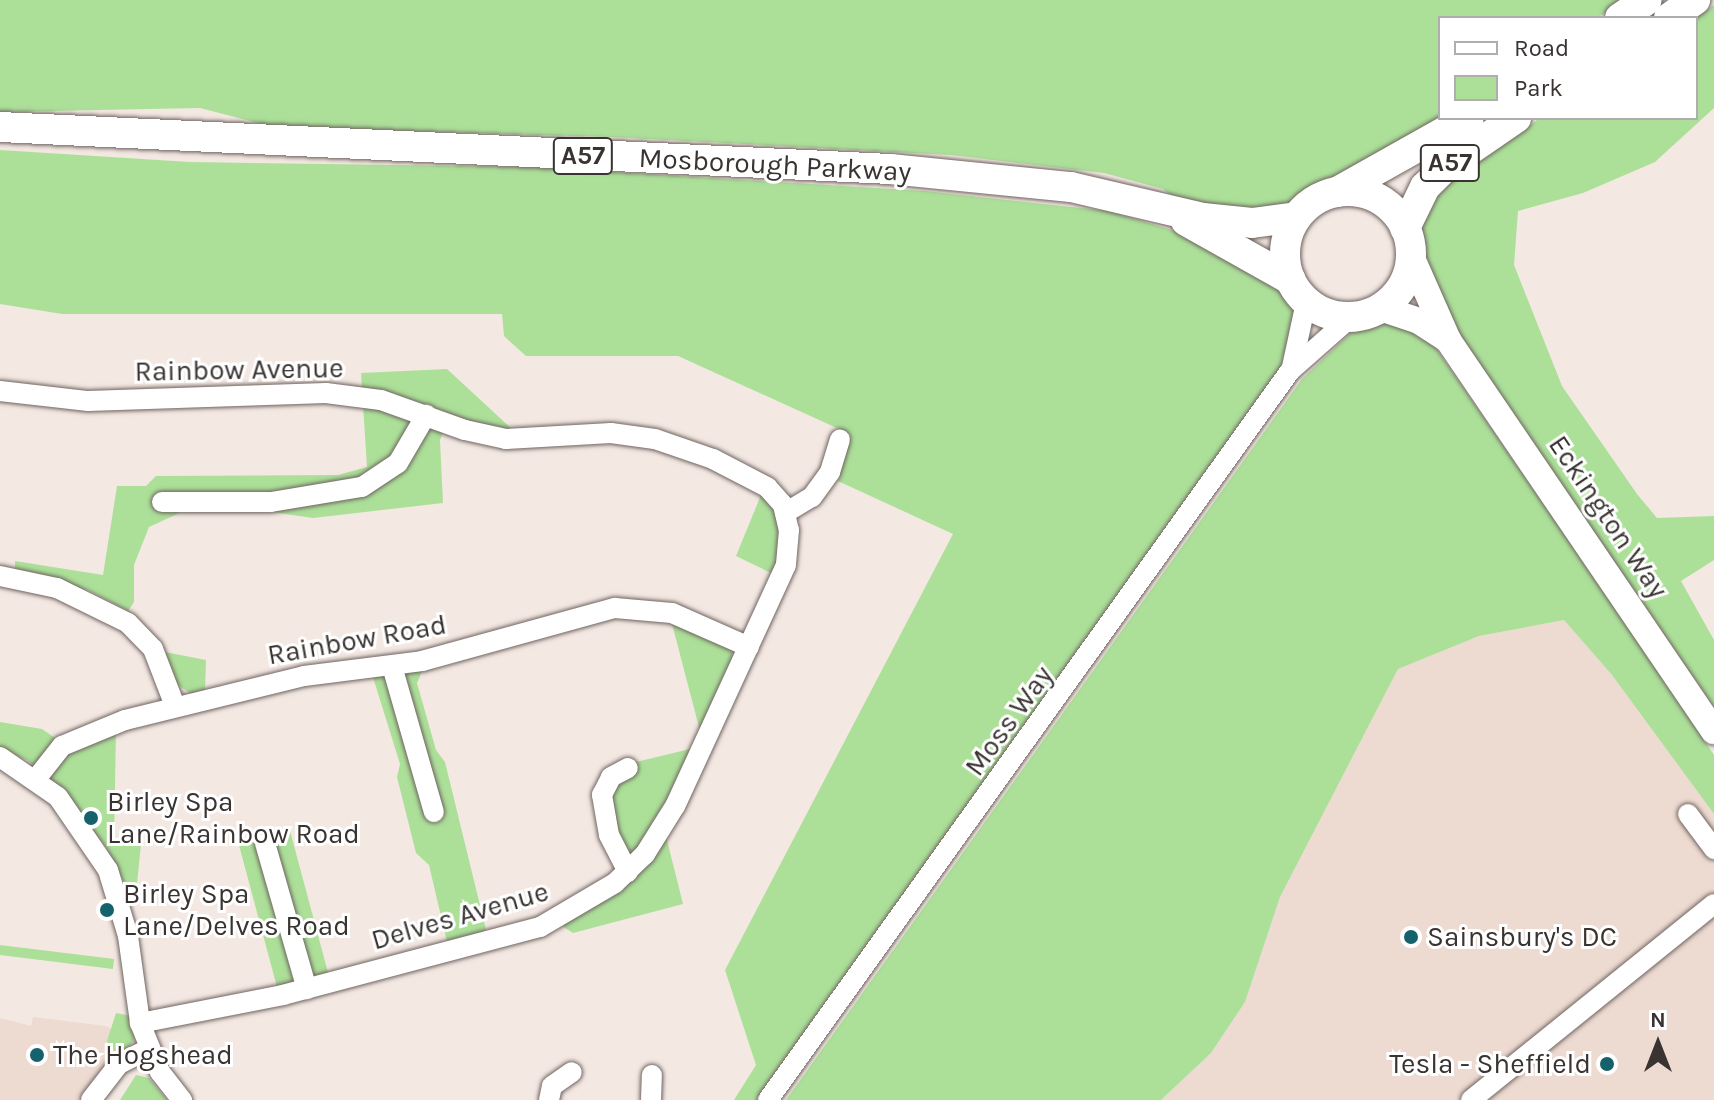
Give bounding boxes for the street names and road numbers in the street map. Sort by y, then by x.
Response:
road number: A57 [551,134,615,178]
street label: Mosborough Parkway [638,141,912,189]
road number: A57 [1418,141,1482,185]
street label: Rainbow Avenue [134,351,344,389]
street label: Eckington Way [1541,429,1675,605]
street label: Rainbow Road [265,608,449,672]
street label: Moss Way [958,659,1060,783]
street label: Delves Avenue [368,875,552,957]

